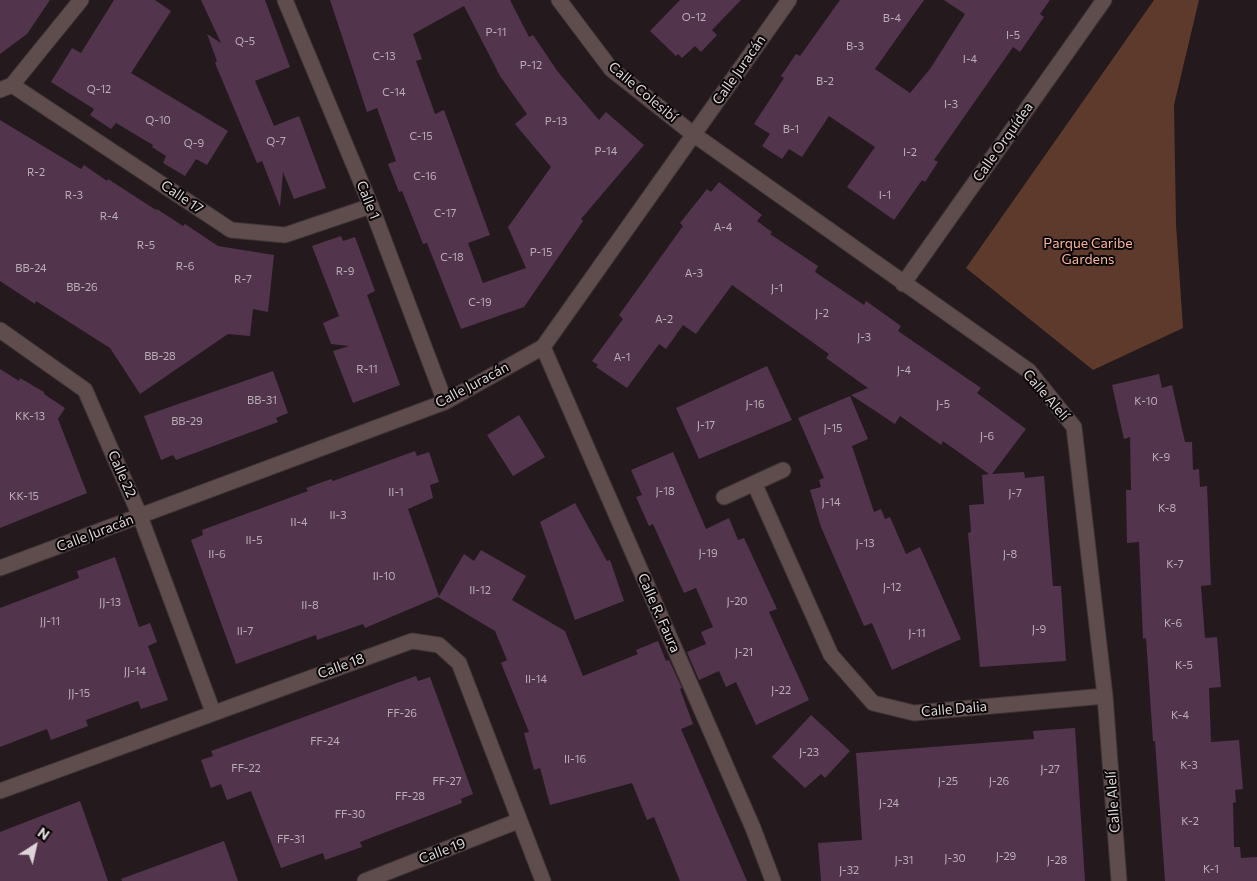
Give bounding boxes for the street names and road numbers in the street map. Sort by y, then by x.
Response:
street label: Calle Juracán [709,32,769,108]
street label: Calle Colesibí [605,58,681,126]
street label: Calle Orquídea [969,99,1037,185]
street label: Calle 17 [158,177,206,217]
street label: Calle 1 [353,178,383,222]
street label: Calle Juracán [432,359,512,411]
street label: Calle Alelí [1019,366,1073,424]
street label: Calle 22 [104,448,140,500]
street label: Calle Juracán [54,511,136,555]
street label: Calle R. Faura [634,571,684,655]
street label: Calle 18 [315,650,367,682]
street label: Calle Dalia [920,698,988,720]
street label: Calle Alelí [1102,771,1124,833]
street label: Calle 19 [416,834,468,868]

